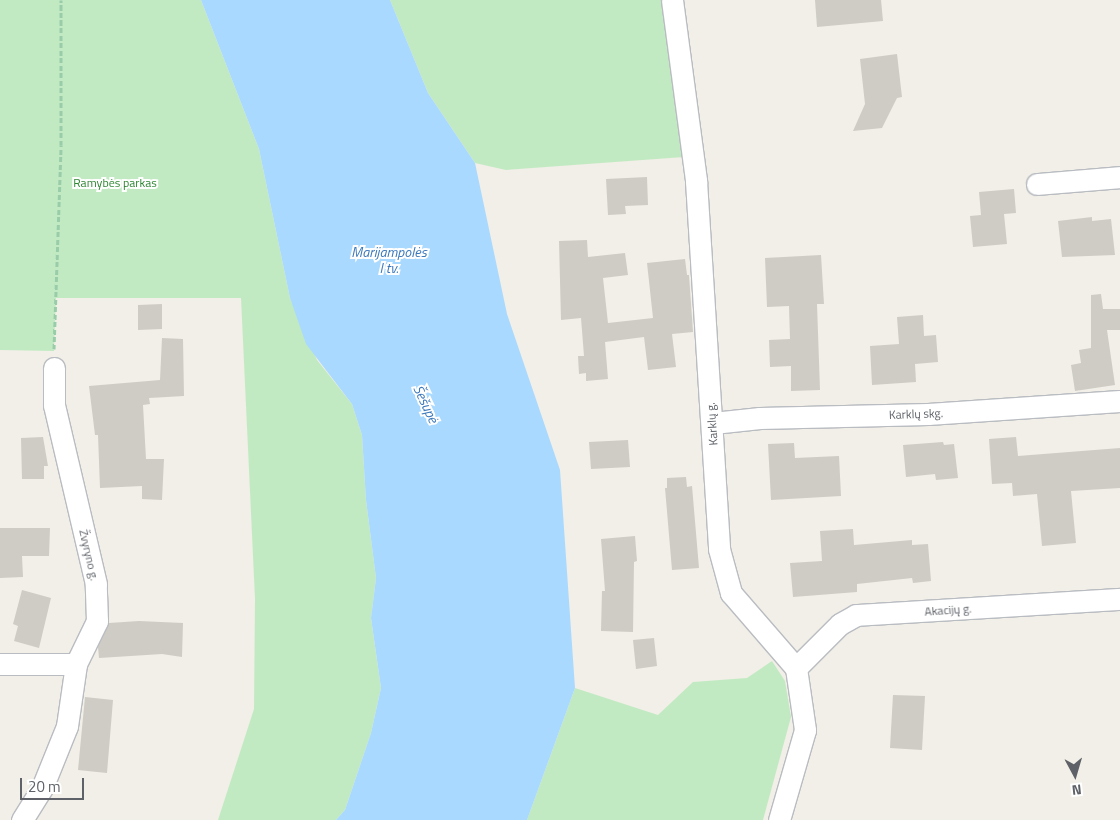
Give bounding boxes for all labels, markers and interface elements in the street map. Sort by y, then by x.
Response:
park label: Ramybės parkas [73,176,157,190]
water label: Marijampolės I tv. [351,244,427,276]
water label: Šešupė [410,382,442,426]
street label: Karklų g. [703,402,721,446]
street label: Karklų skg. [889,406,943,422]
street label: Žvyryno g. [76,528,102,582]
street label: Akacijų g. [924,601,972,619]
north arrow [1050,750,1100,800]
scale bar [22,768,86,800]
text: 20 m [28,775,61,798]
text: N [1071,779,1083,801]

